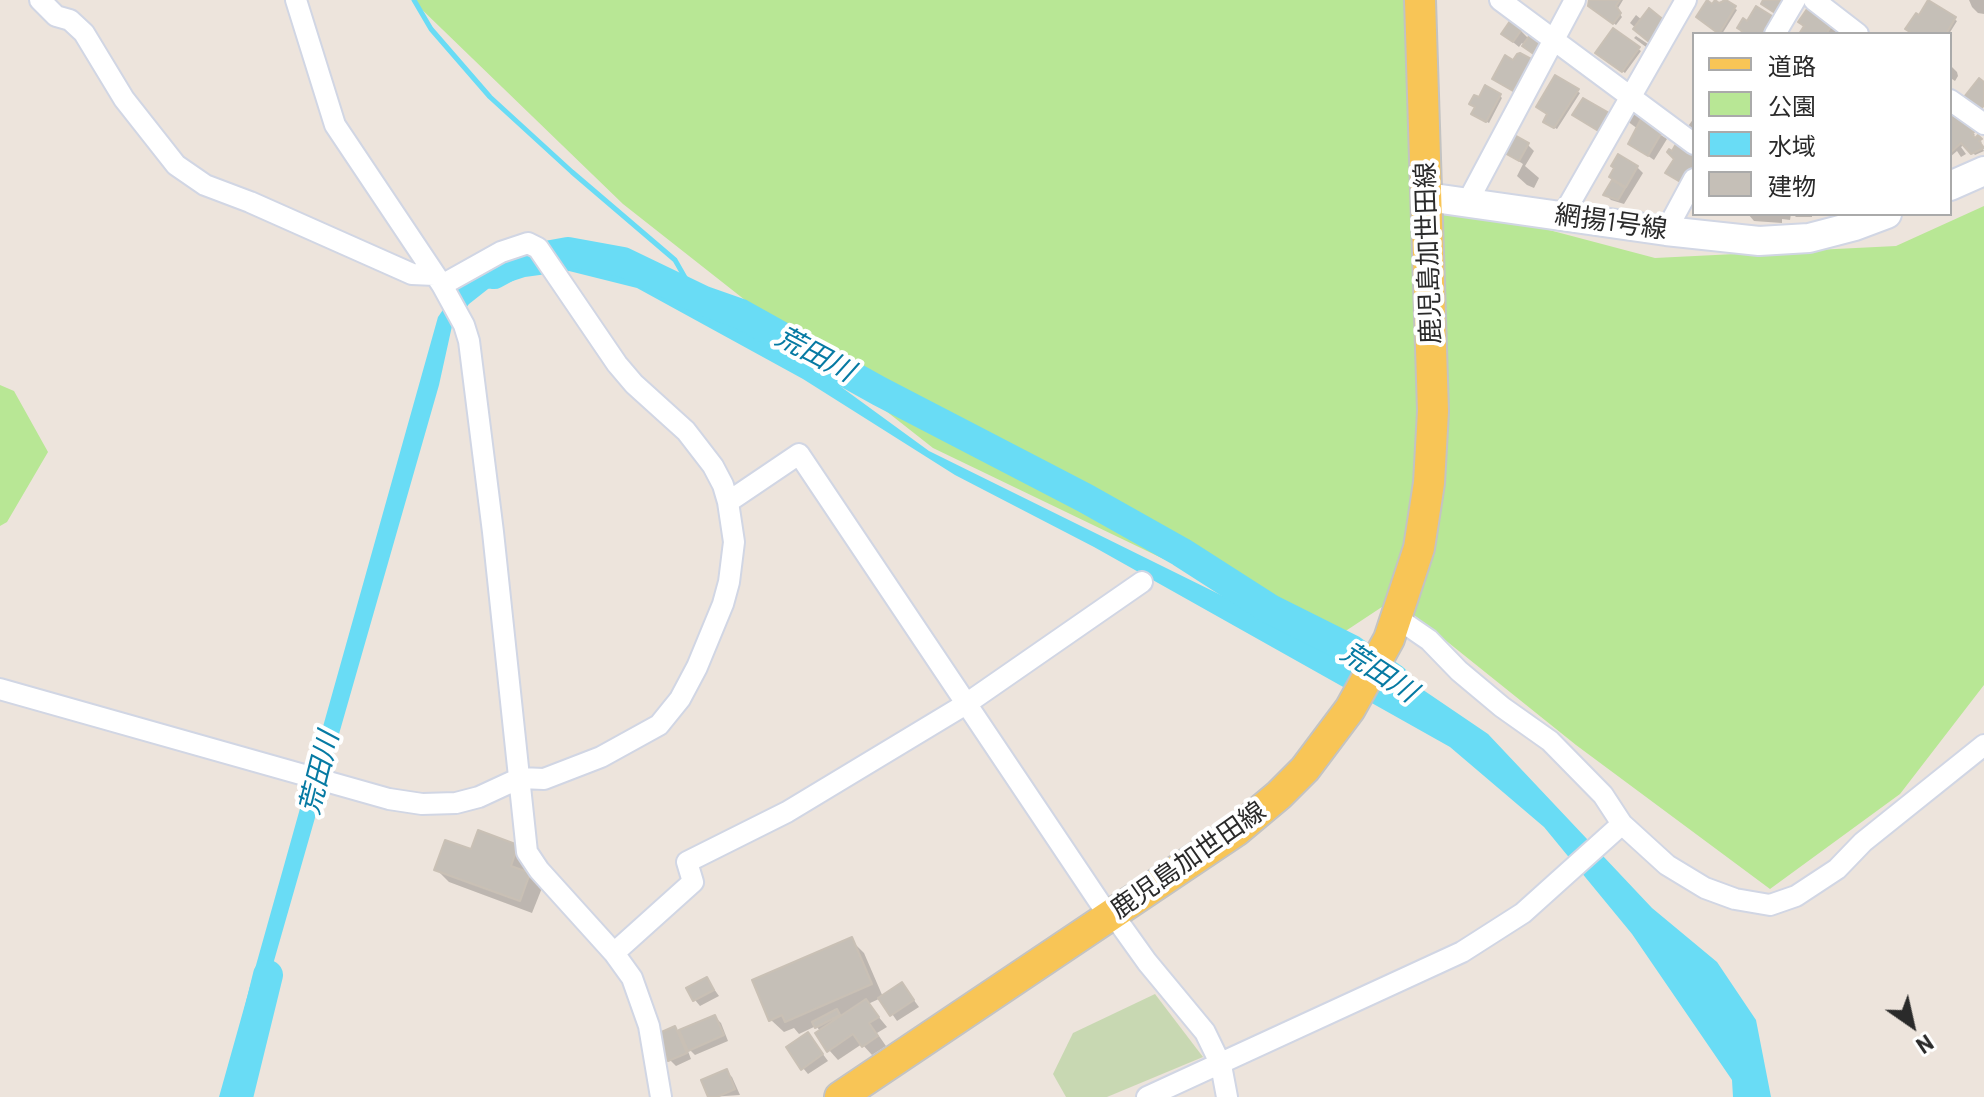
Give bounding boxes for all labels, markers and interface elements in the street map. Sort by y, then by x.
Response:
legend [1692,32,1952,216]
text: 道路 [1768,51,1816,80]
text: 公園 [1768,91,1816,120]
text: 水域 [1768,131,1816,160]
street label: 鹿児島加世田線 [1409,162,1447,344]
text: 建物 [1768,171,1816,200]
street label: 網揚1号線 [1553,199,1669,245]
water label: 荒田川 [770,319,860,389]
water label: 荒田川 [1335,635,1423,709]
water label: 荒田川 [293,728,345,818]
street label: 鹿児島加世田線 [1105,795,1271,925]
north arrow [1872,985,1952,1065]
text: N [1912,1030,1939,1060]

